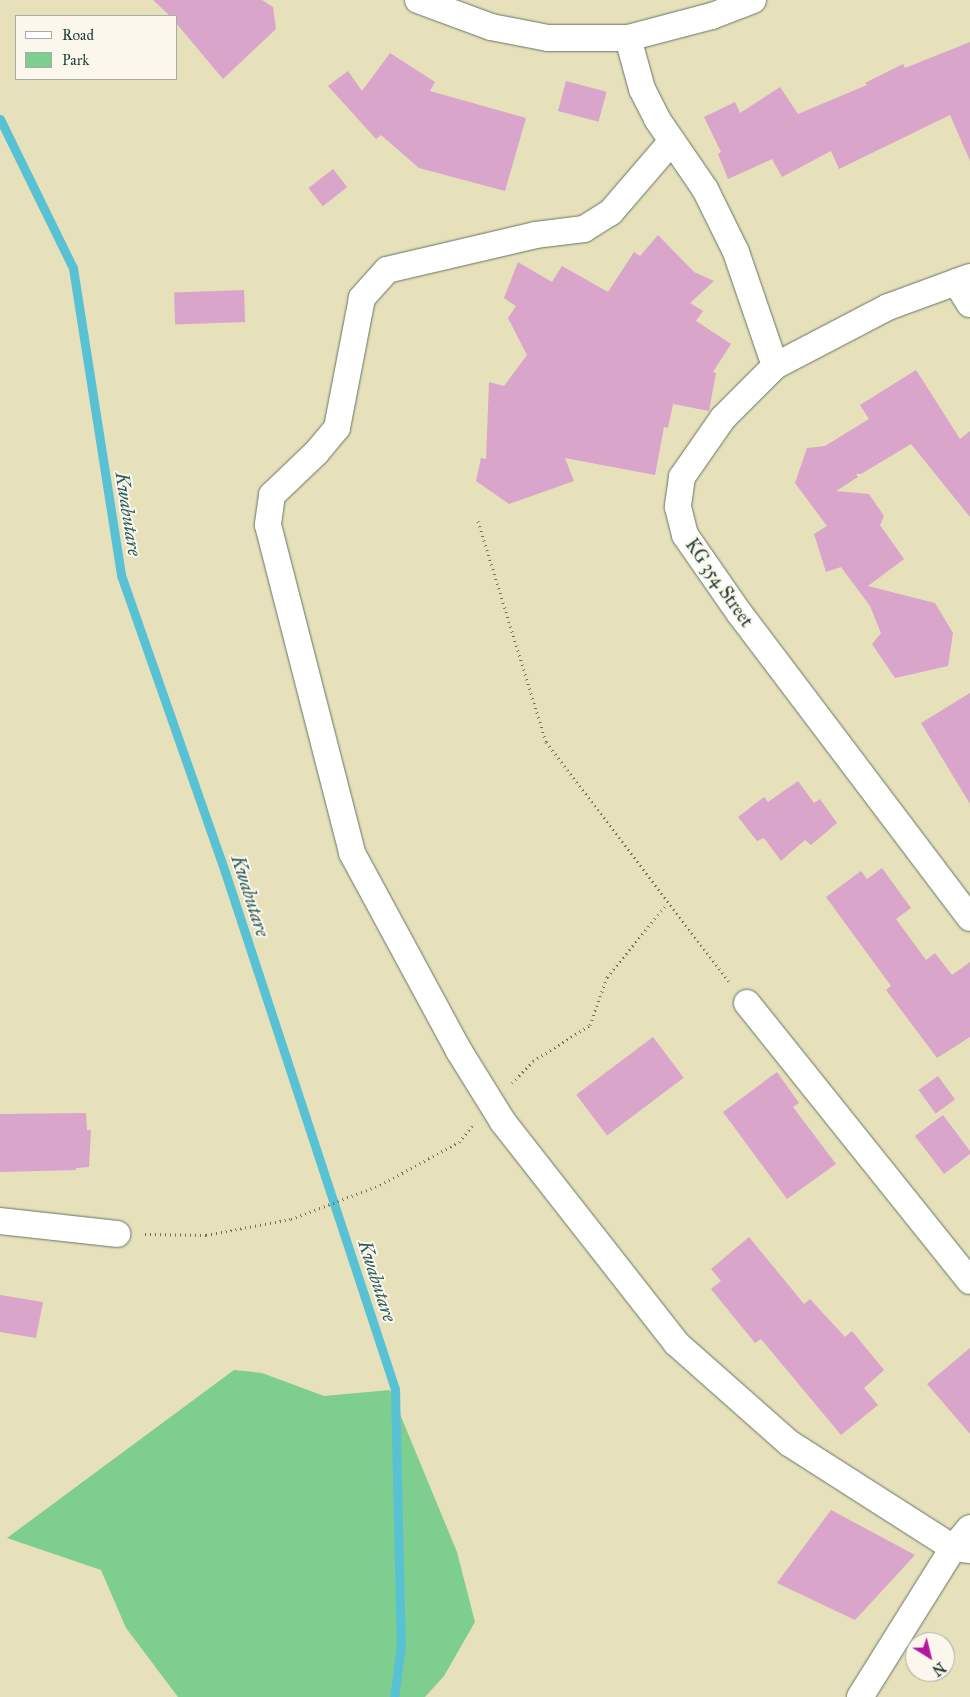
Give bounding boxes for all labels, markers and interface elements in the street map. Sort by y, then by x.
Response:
legend [15,15,178,80]
text: Road [62,26,94,44]
text: Park [62,51,89,69]
water label: Kwabutare [110,471,146,557]
street label: KG 354 Street [681,535,757,631]
water label: Kwabutare [226,852,274,940]
water label: Kwabutare [353,1237,401,1325]
north arrow [905,1632,955,1682]
text: N [929,1658,948,1679]

